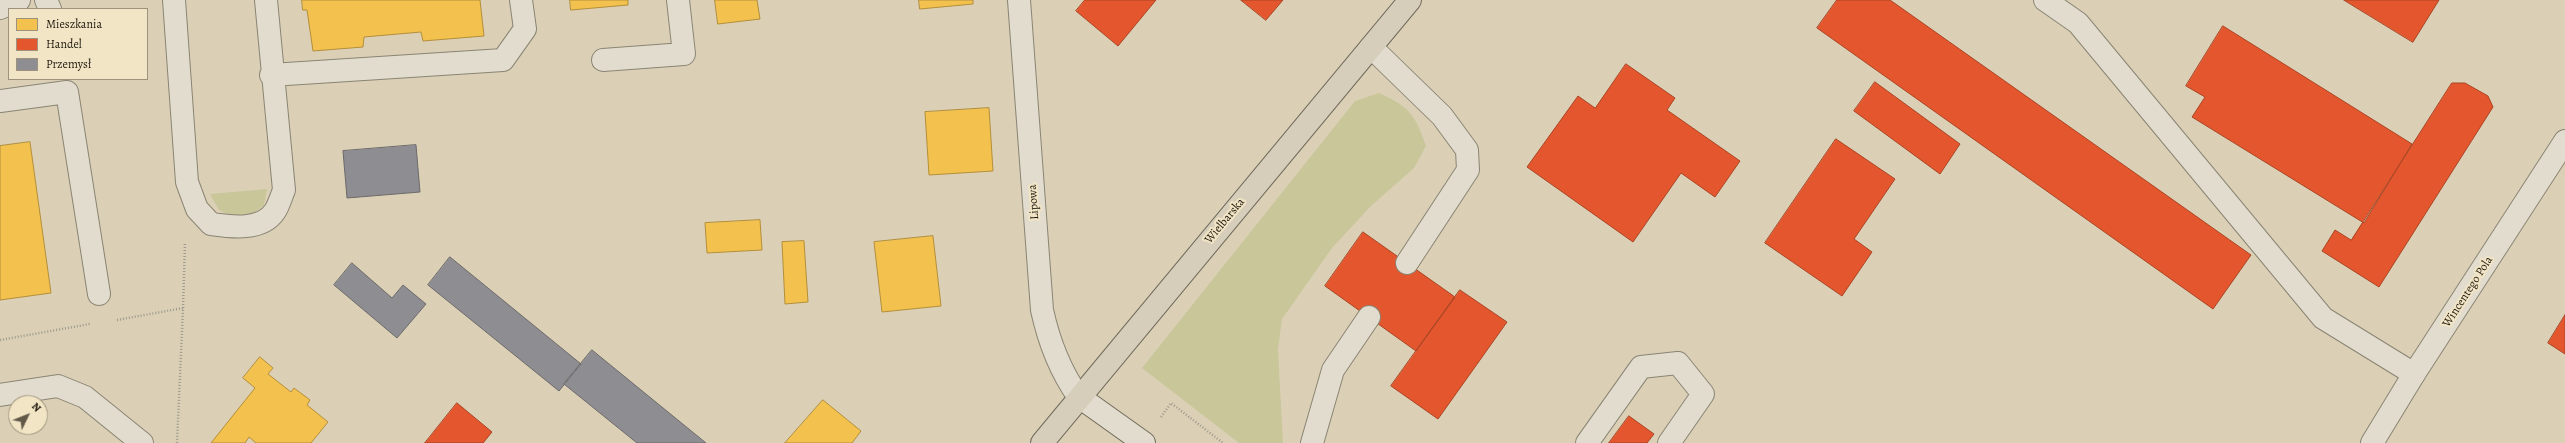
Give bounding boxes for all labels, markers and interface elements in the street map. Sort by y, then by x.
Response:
legend [8,8,148,80]
text: Mieszkania [46,16,102,32]
text: Handel [46,36,82,52]
text: Przemysł [46,56,91,72]
street label: Lipowa [1026,184,1042,220]
street label: Wielbarska [1202,195,1248,247]
street label: Wincentego Pola [2440,254,2496,330]
north arrow [8,395,48,435]
text: N [28,399,45,415]

